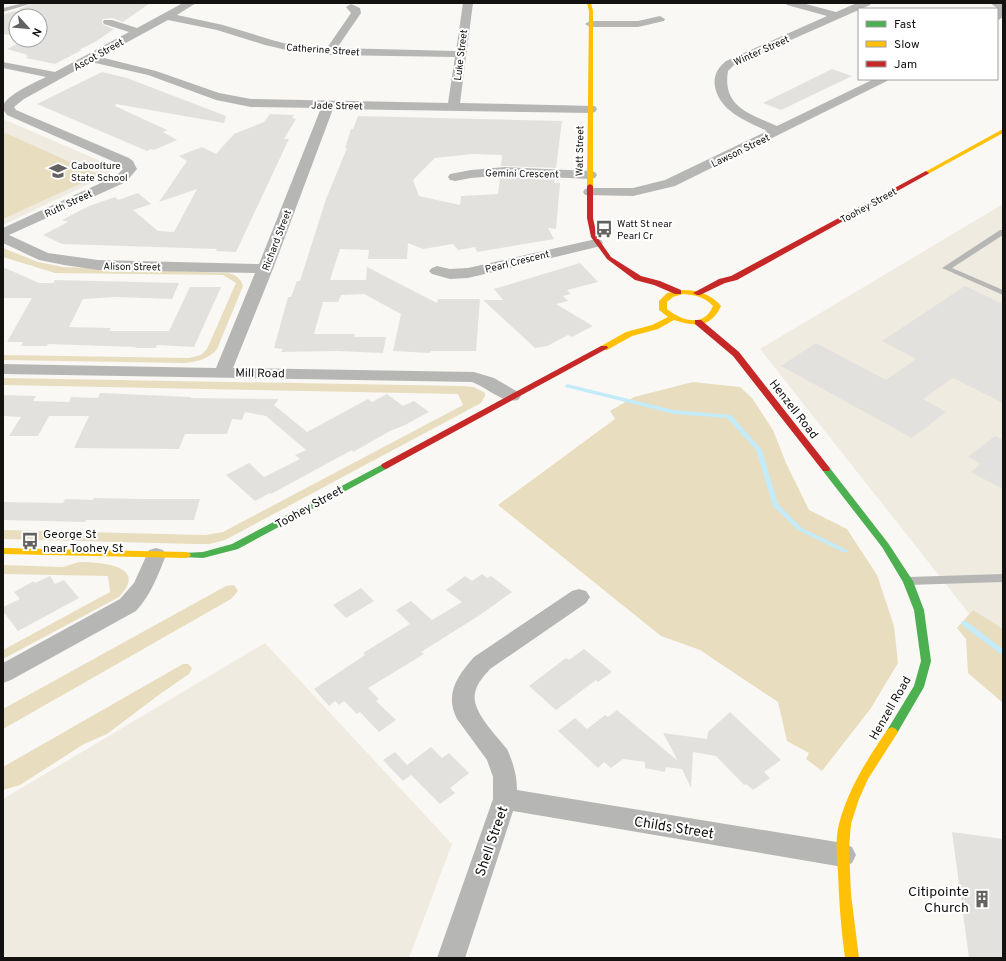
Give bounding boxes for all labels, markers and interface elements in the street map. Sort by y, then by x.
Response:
north arrow [8,8,48,48]
legend [858,8,998,80]
text: Fast [894,17,916,33]
text: N [28,25,44,39]
street label: Luke Street [452,29,471,82]
street label: Winter Street [732,33,792,69]
street label: Ascot Street [71,36,126,74]
text: Slow [894,37,920,53]
street label: Catherine Street [286,41,360,60]
text: Jam [894,57,917,73]
street label: Jade Street [311,100,363,113]
street label: Watt Street [574,125,587,176]
street label: Lawson Street [709,131,772,171]
place label: Caboolture State School [71,160,128,185]
school or university icon: Caboolture State School [48,161,68,181]
street label: Gemini Crescent [485,167,559,182]
street label: Toohey Street [838,185,899,227]
street label: Ruth Street [43,188,95,221]
street label: Richard Street [260,208,295,273]
place label: Watt St near Pearl Cr [617,218,673,243]
bus stop icon: Watt St near Pearl Cr [594,219,614,239]
street label: Pearl Crescent [484,248,551,277]
street label: Alison Street [103,260,161,275]
street label: Mill Road [235,366,285,382]
street label: Henzell Road [765,377,821,443]
street label: Toohey Street [273,483,346,533]
place label: George St near Toohey St [43,527,123,557]
bus stop icon: George St near Toohey St [20,531,40,551]
street label: Henzell Road [866,674,916,743]
street label: Shell Street [472,804,512,879]
street label: Childs Street [633,814,715,843]
place label: Citipointe Church [908,884,969,917]
building icon: Citipointe Church [972,889,992,909]

